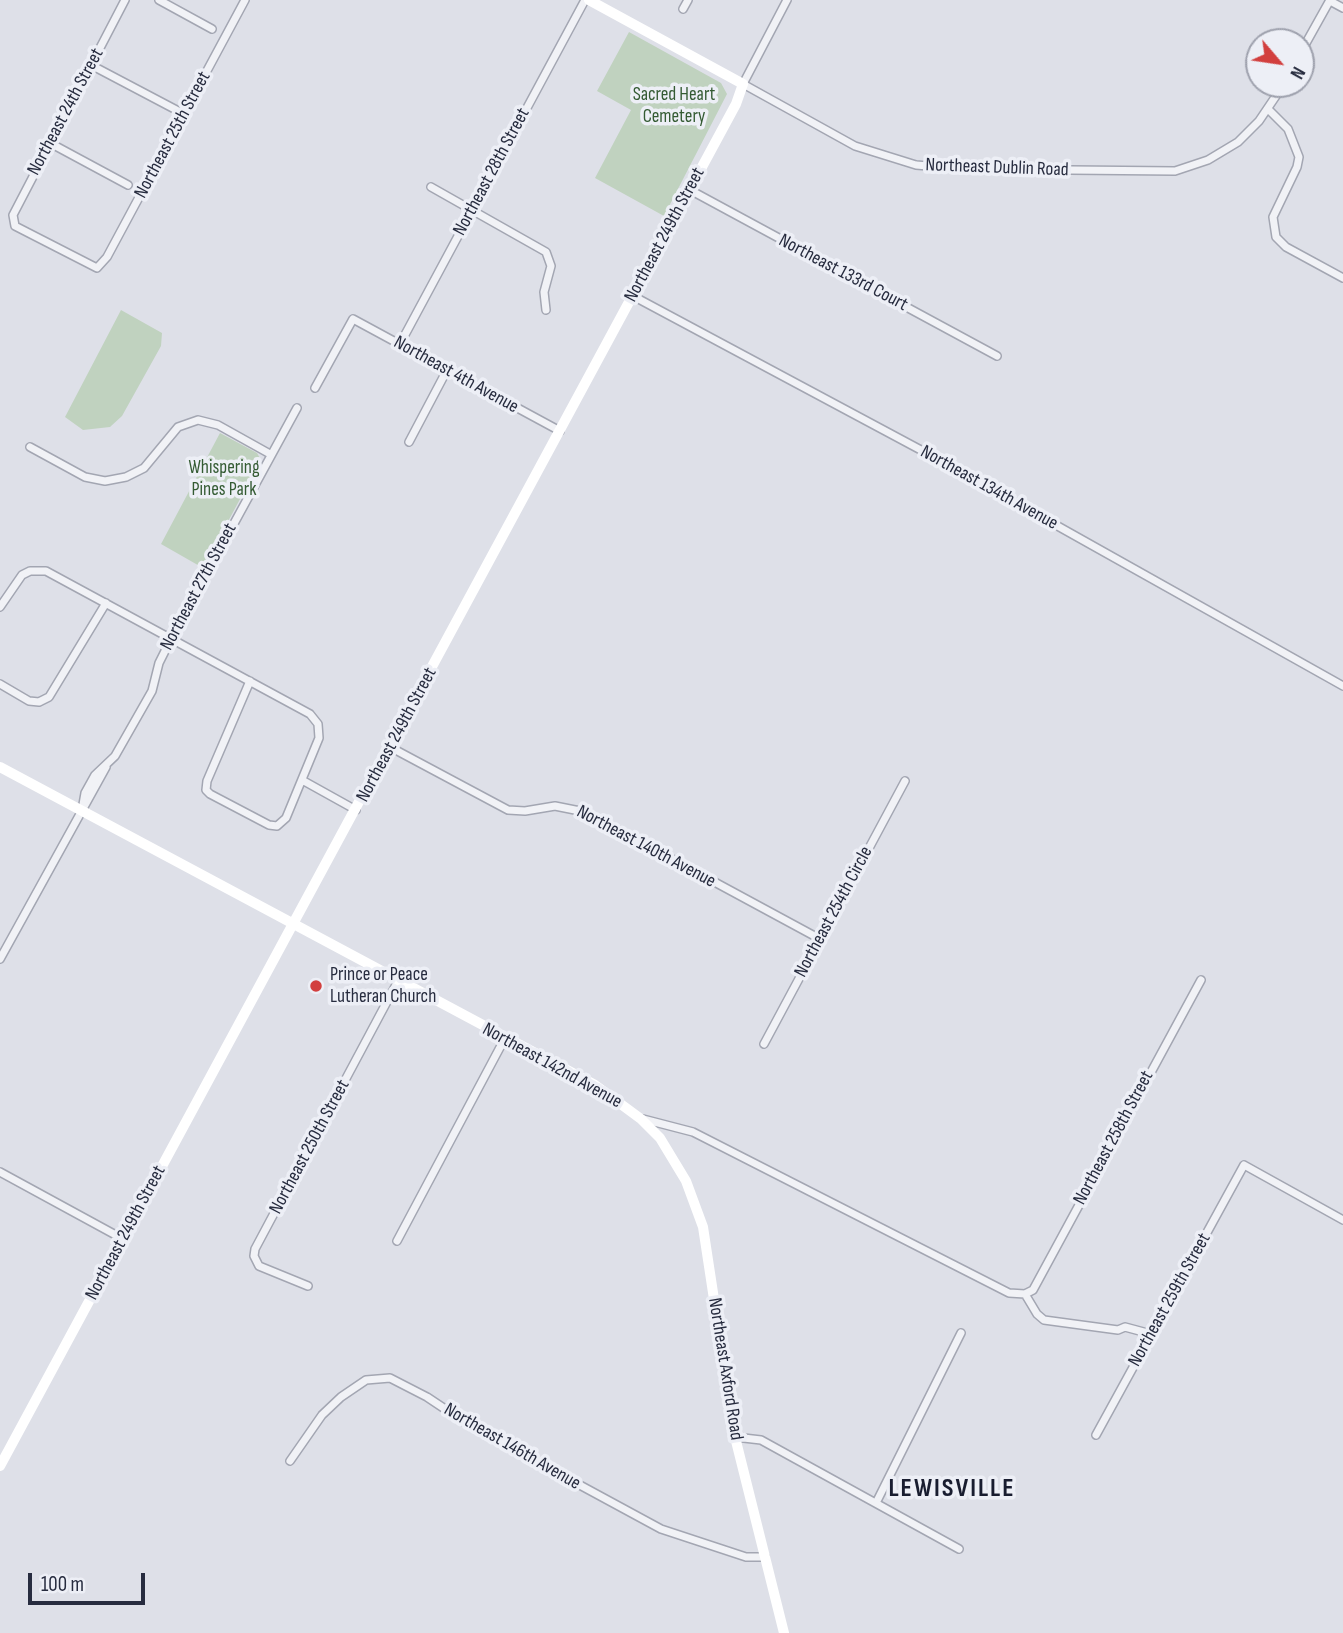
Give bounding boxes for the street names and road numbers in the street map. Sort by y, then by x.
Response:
street label: Northeast 24th Street [23,45,109,179]
street label: Northeast 25th Street [130,68,216,202]
street label: Northeast 28th Street [449,104,535,240]
street label: Northeast Dublin Road [925,154,1069,182]
street label: Northeast 249th Street [620,164,710,306]
street label: Northeast 133rd Court [775,229,911,317]
street label: Northeast 4th Avenue [390,331,522,419]
street label: Northeast 134th Avenue [916,441,1062,535]
street label: Northeast 27th Street [156,520,242,654]
street label: Northeast 249th Street [352,664,442,806]
street label: Northeast 140th Avenue [573,801,719,893]
street label: Northeast 254th Circle [790,843,878,981]
street label: Northeast 142nd Avenue [478,1018,626,1114]
street label: Northeast 258th Street [1069,1067,1159,1209]
street label: Northeast 250th Street [265,1076,355,1218]
street label: Northeast 249th Street [81,1162,171,1304]
street label: Northeast 259th Street [1124,1229,1216,1371]
street label: Northeast Axford Road [702,1296,748,1442]
street label: Northeast 146th Avenue [440,1399,584,1495]

